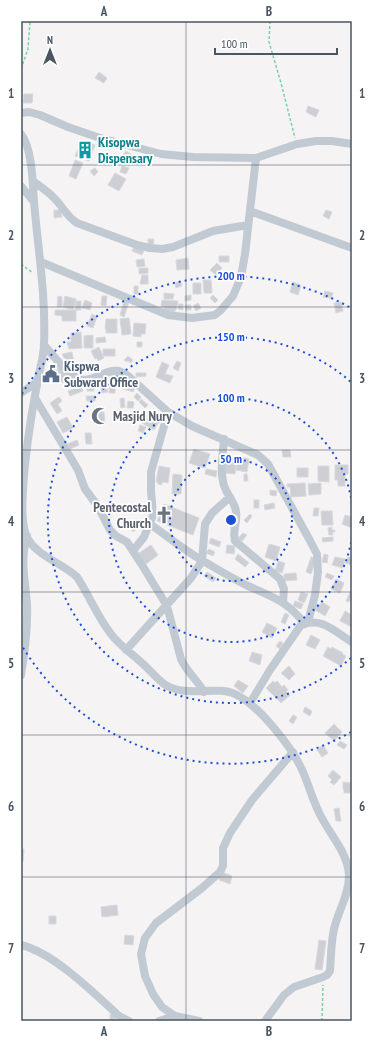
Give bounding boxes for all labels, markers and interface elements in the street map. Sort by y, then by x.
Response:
text: A [100,3,108,20]
text: B [266,3,272,20]
north arrow [30,30,70,70]
scale bar [215,30,337,56]
text: N [47,33,53,47]
text: 100 m [221,36,248,51]
text: 1 [8,85,14,102]
text: 1 [359,85,365,102]
place label: Kisopwa Dispensary [98,133,153,167]
building icon: Kisopwa Dispensary [75,140,95,160]
text: 2 [8,227,14,244]
text: 2 [359,227,365,244]
text: 200 m [217,268,245,283]
text: 150 m [217,329,245,344]
place label: Kispwa Subward Office [64,357,138,391]
public building icon: Kispwa Subward Office [41,364,61,384]
text: 3 [8,370,14,387]
text: 3 [359,370,365,387]
text: 100 m [217,390,245,405]
mosque icon: Masjid Nury [90,406,110,426]
place label: Masjid Nury [113,407,172,425]
text: 50 m [220,451,242,466]
place label: Pentecostal Church [93,498,152,532]
church icon: Pentecostal Church [154,505,174,525]
text: 4 [8,513,15,530]
centre of rings [224,513,238,527]
text: 4 [359,513,366,530]
text: 5 [8,655,14,672]
text: 5 [359,655,365,672]
text: 6 [8,798,14,815]
text: 6 [359,798,365,815]
text: 7 [8,940,14,957]
text: 7 [359,940,365,957]
text: A [100,1023,108,1040]
text: B [266,1023,272,1040]

